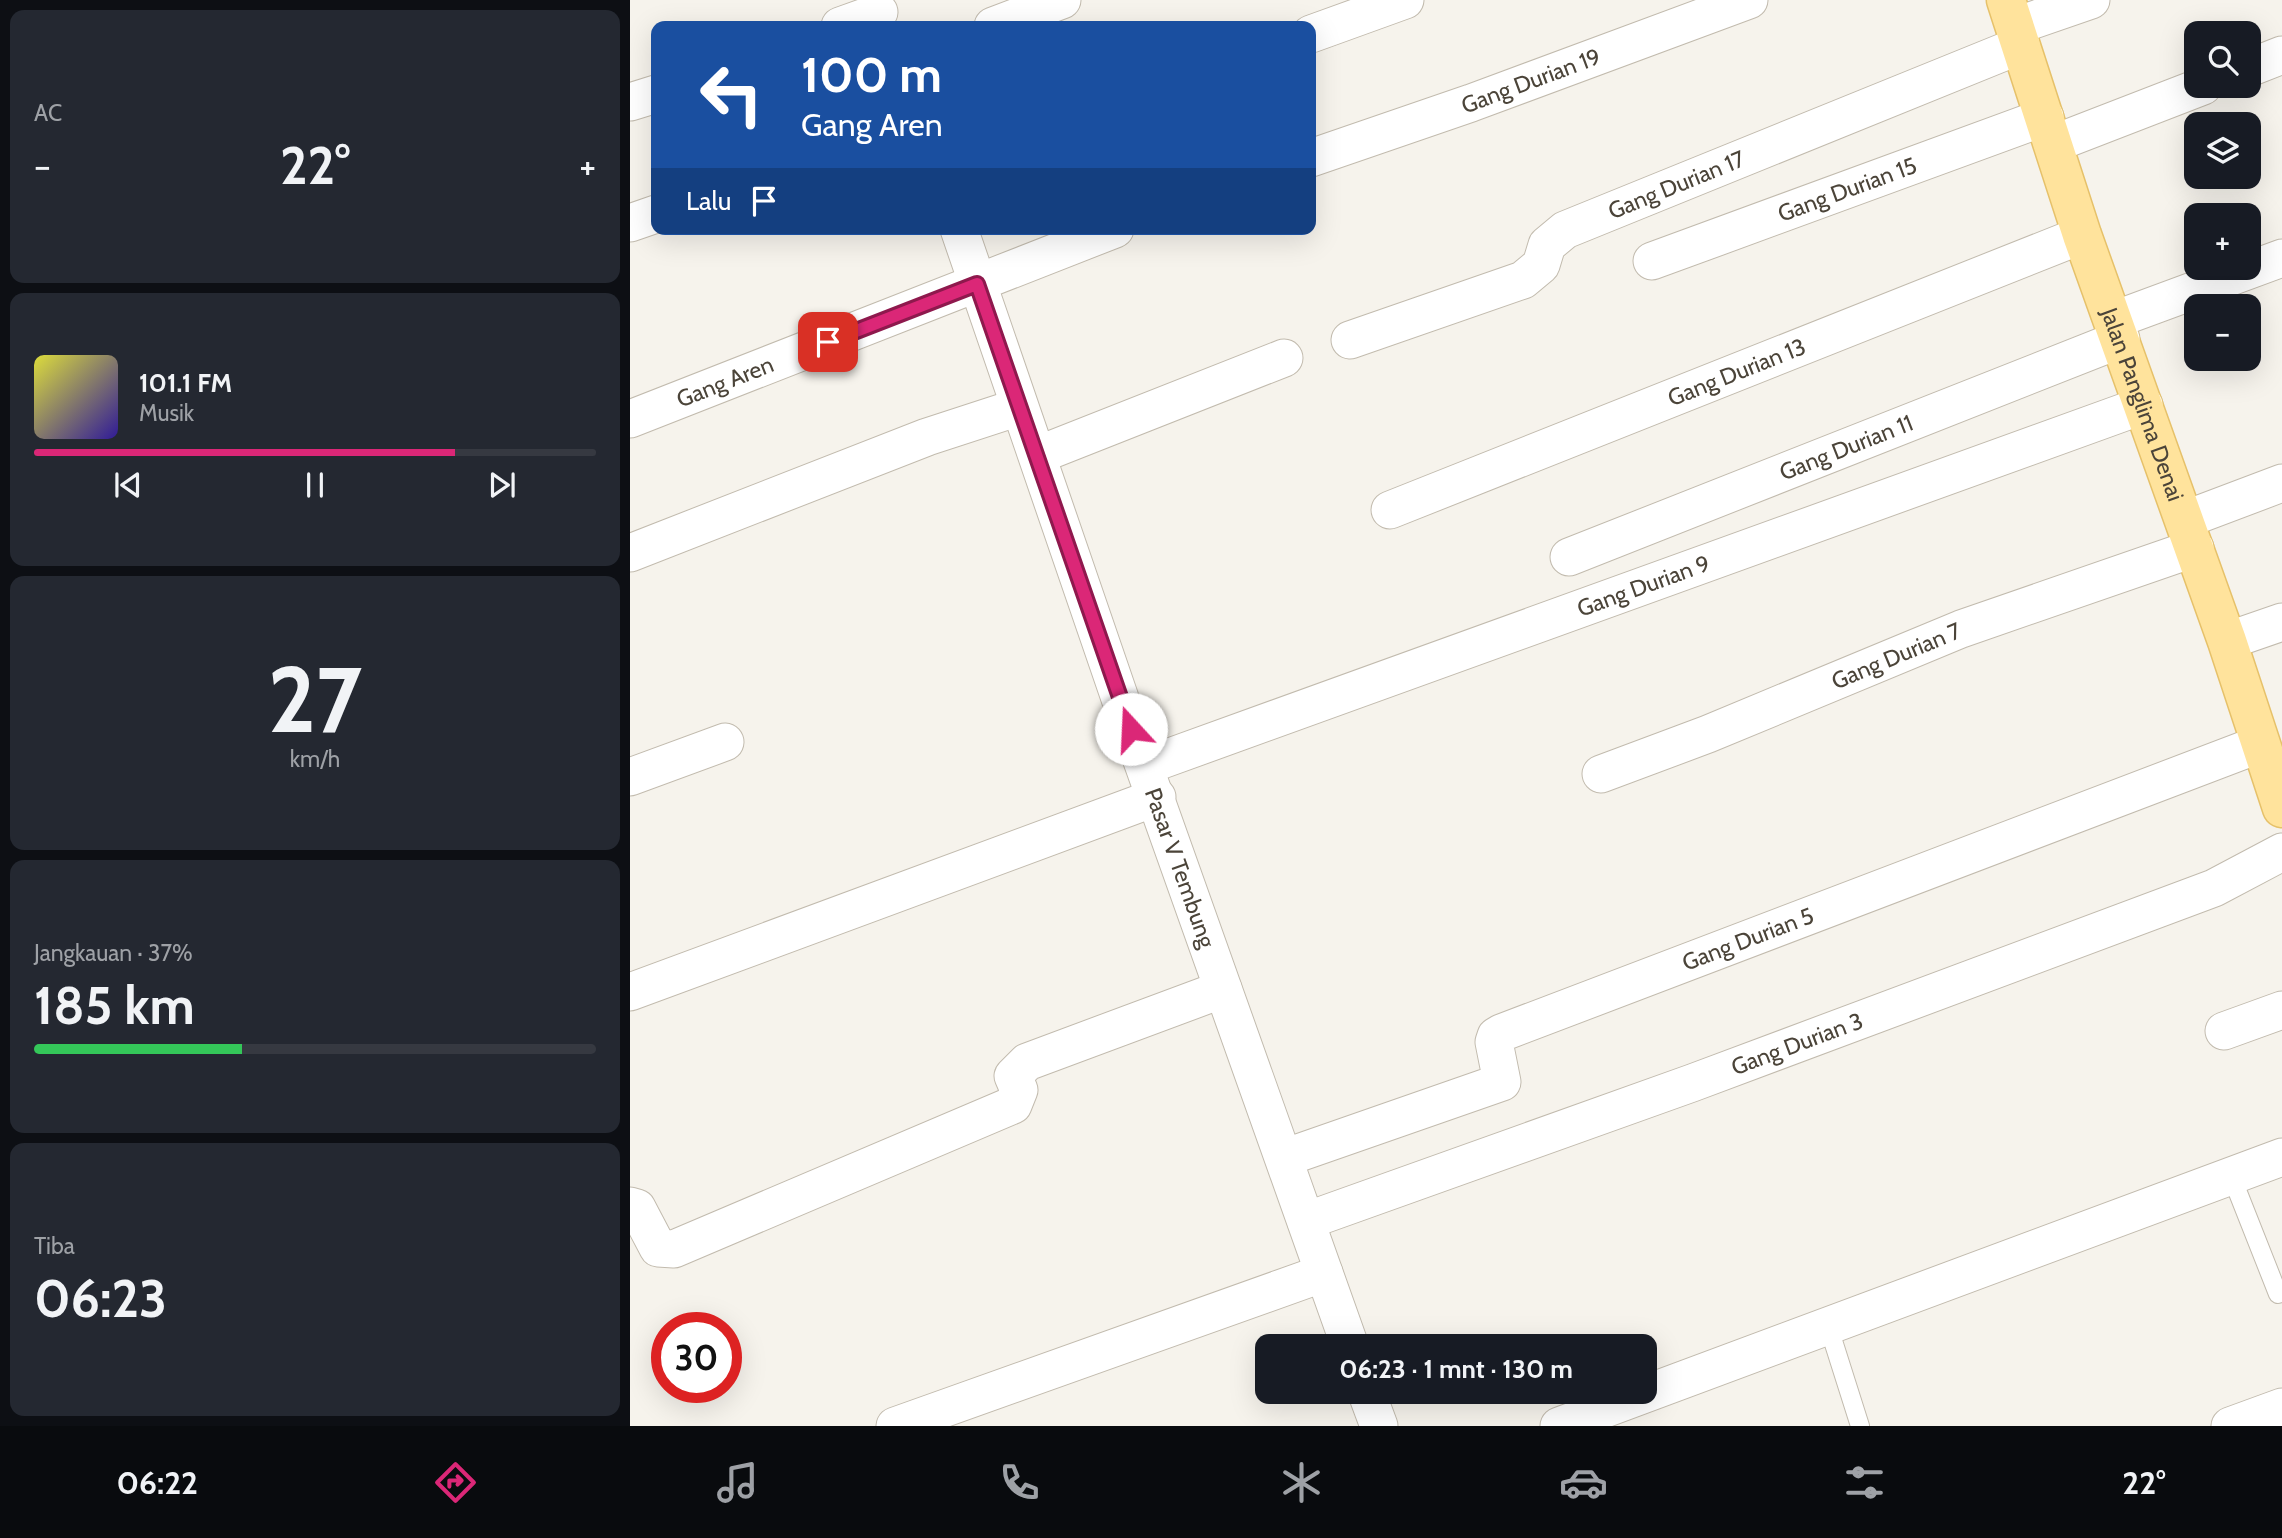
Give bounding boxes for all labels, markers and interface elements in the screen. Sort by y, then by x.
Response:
map controls [2184,21,2261,371]
button: search [2184,21,2261,98]
street label: Gang Durian 19 [1458,42,1604,119]
text: 100 m [801,45,942,104]
icon: left [686,49,777,140]
text: AC [34,99,62,127]
text: Gang Aren [801,105,943,144]
button: layers [2184,112,2261,189]
text: 22° [280,134,350,197]
text: − [34,142,51,189]
text: + [579,142,596,189]
street label: Gang Durian 17 [1604,144,1749,225]
street label: Gang Durian 15 [1774,151,1921,228]
icon: arrive [745,182,783,220]
text: Lalu [686,185,731,217]
button: + [2184,203,2261,280]
button: − [2184,294,2261,371]
street label: Jalan Panglima Denai [2095,303,2190,505]
pin [798,312,858,372]
icon: arrive [809,323,847,361]
street label: Gang Durian 13 [1664,332,1810,412]
street label: Gang Aren [672,350,777,413]
text: 101.1 FM [139,367,232,399]
text: Musik [139,399,194,427]
street label: Gang Durian 11 [1775,409,1917,486]
icon: previous [109,466,147,504]
icon: pause [296,466,334,504]
icon: next [483,466,521,504]
street label: Gang Durian 9 [1573,549,1714,623]
street label: Gang Durian 7 [1827,616,1965,695]
text: 27 [268,644,362,755]
position arrow [1094,692,1168,766]
text: km/h [290,745,340,773]
street label: Pasar V Tembung [1139,784,1222,952]
street label: Gang Durian 5 [1678,901,1818,977]
text: Jangkauan · 37% [34,939,193,967]
text: 185 km [34,974,195,1037]
street label: Gang Durian 3 [1727,1006,1867,1081]
text: Tiba [34,1232,75,1260]
text: 06:23 [34,1267,167,1330]
speed limit sign: 30 [651,1312,742,1403]
text: 06:23 · 1 mnt · 130 m [1339,1353,1573,1385]
icon: directions [431,1458,480,1507]
icon: music [713,1458,762,1507]
icon: phone [995,1458,1044,1507]
icon: climate [1277,1458,1326,1507]
icon: car [1559,1458,1608,1507]
icon: filters [1840,1458,1889,1507]
text: 06:22 [116,1463,198,1502]
text: 22° [2122,1463,2165,1502]

